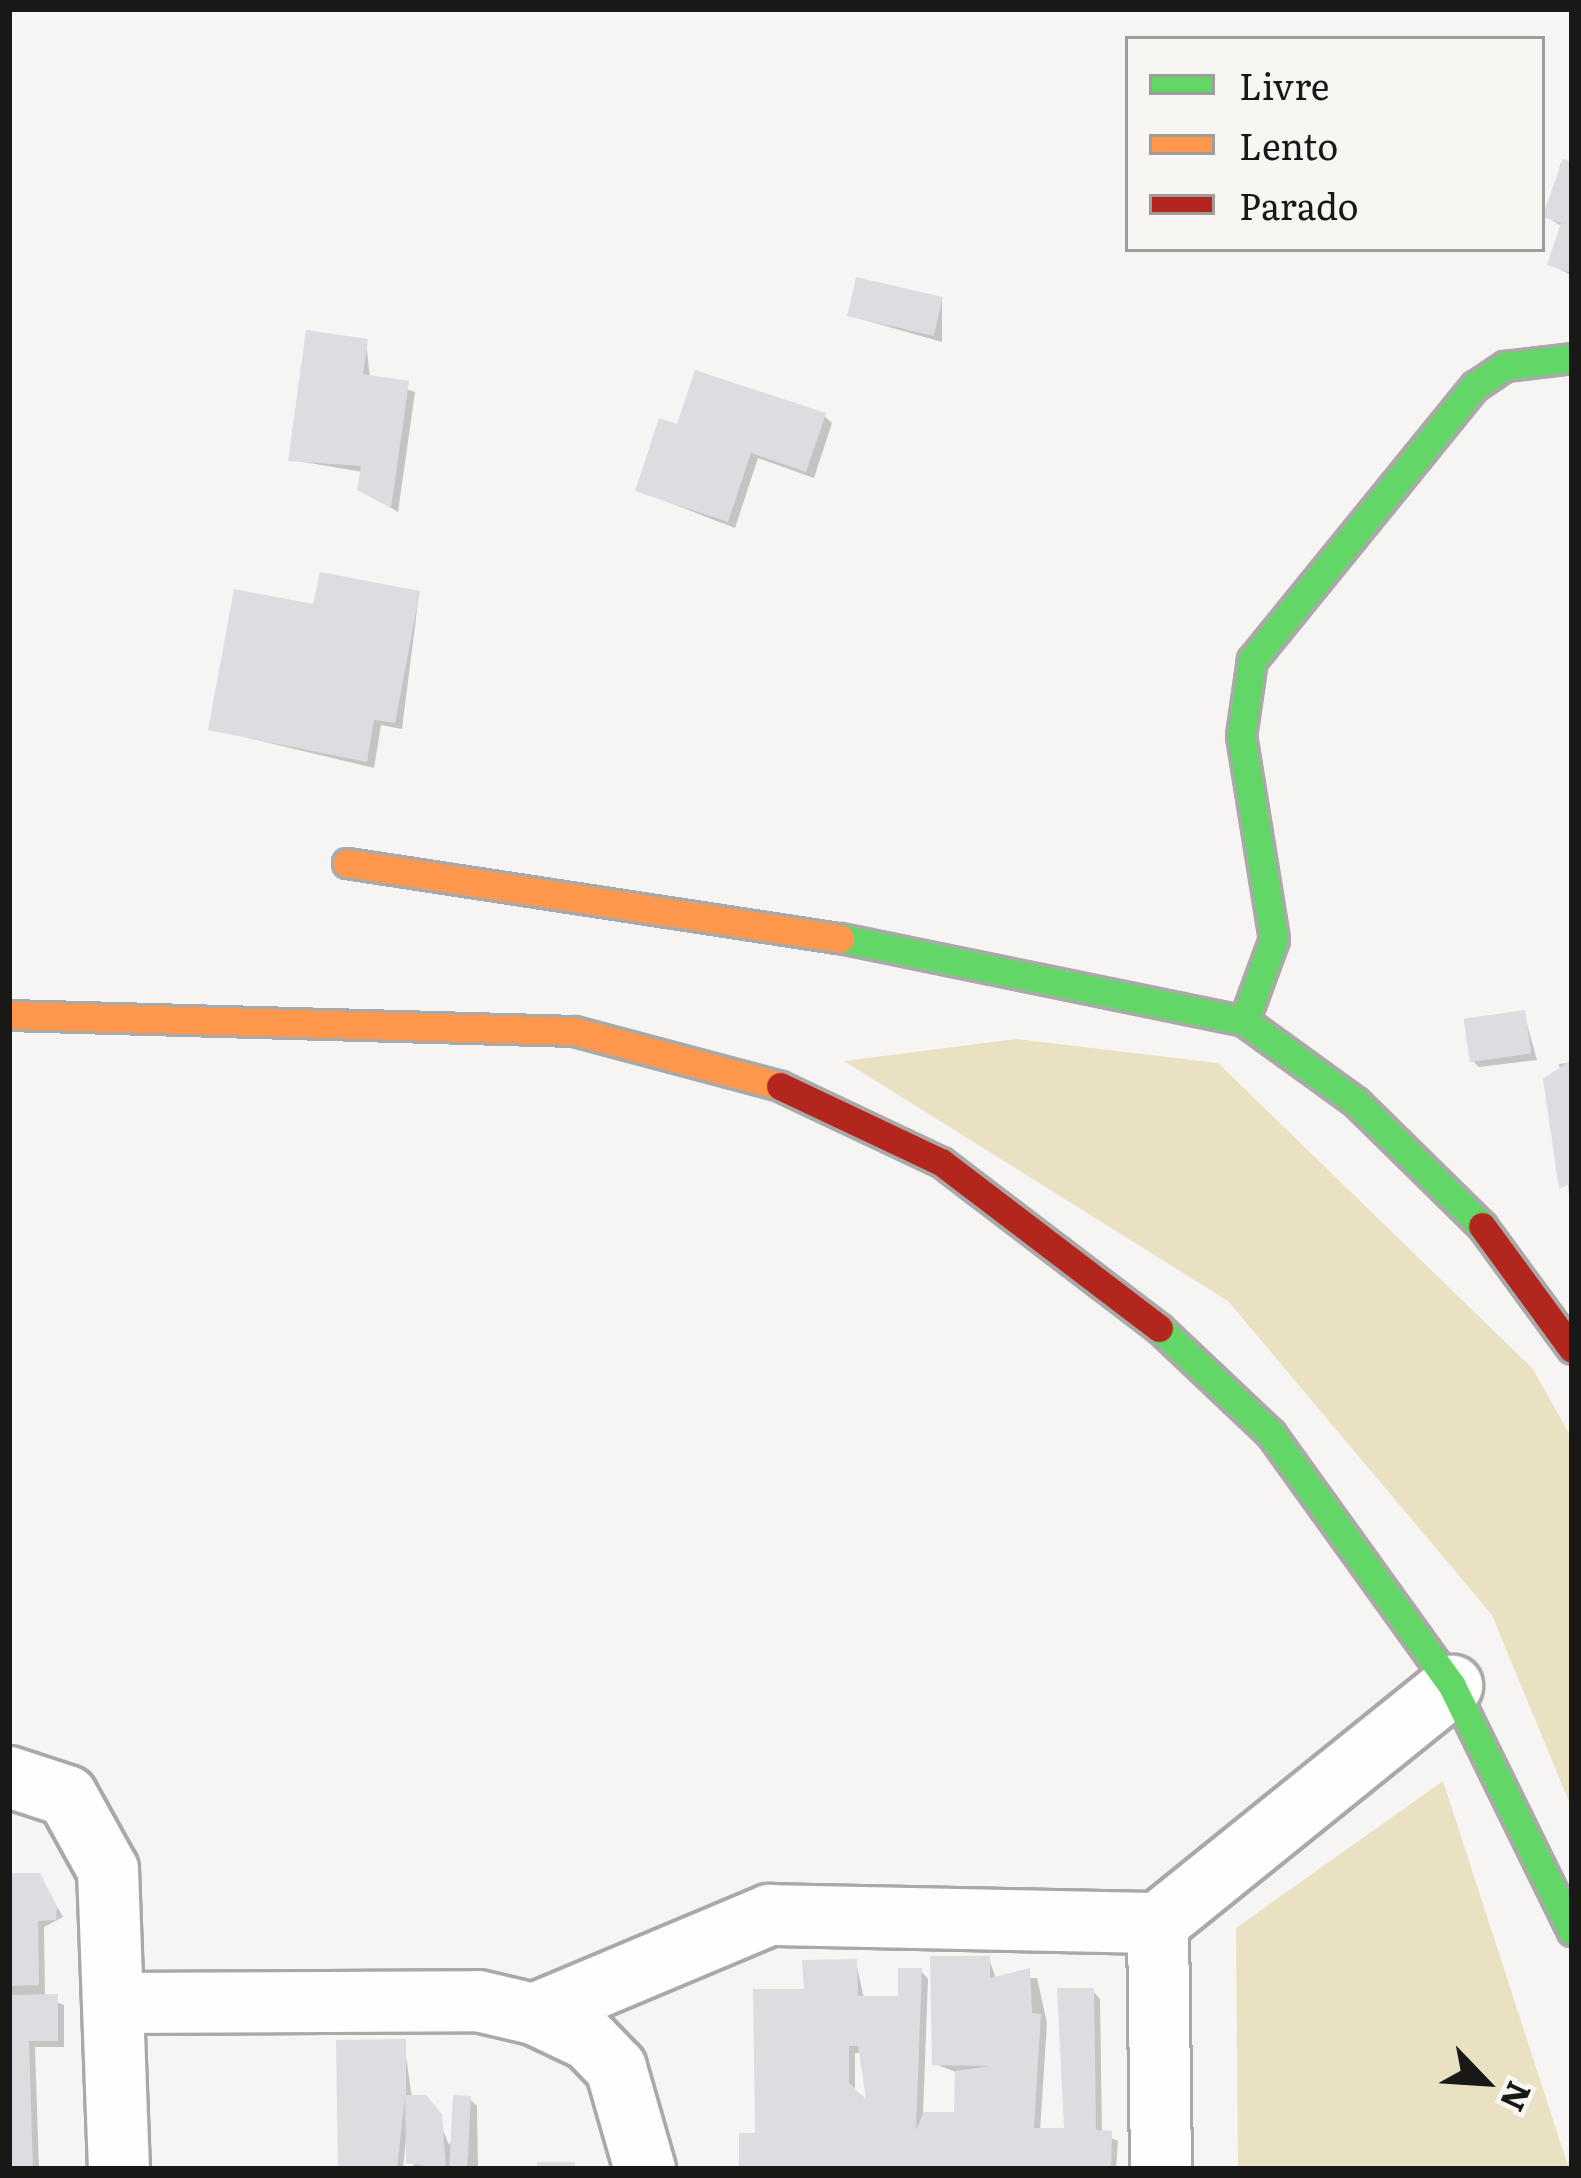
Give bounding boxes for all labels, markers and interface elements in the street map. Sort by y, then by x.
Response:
legend [1125,36,1545,252]
text: Livre [1239,58,1330,111]
text: Lento [1239,118,1338,171]
text: Parado [1239,178,1359,231]
north arrow [1425,2022,1545,2142]
text: N [1490,2075,1546,2120]

